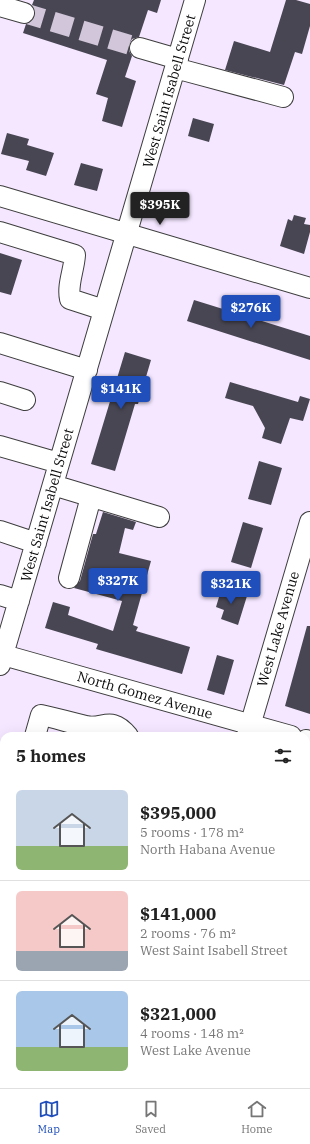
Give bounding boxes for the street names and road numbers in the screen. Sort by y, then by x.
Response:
street label: West Saint Isabell Street [138,12,200,170]
street label: West Saint Isabell Street [16,426,78,584]
street label: West Lake Avenue [253,569,303,689]
street label: North Gomez Avenue [75,667,215,723]

